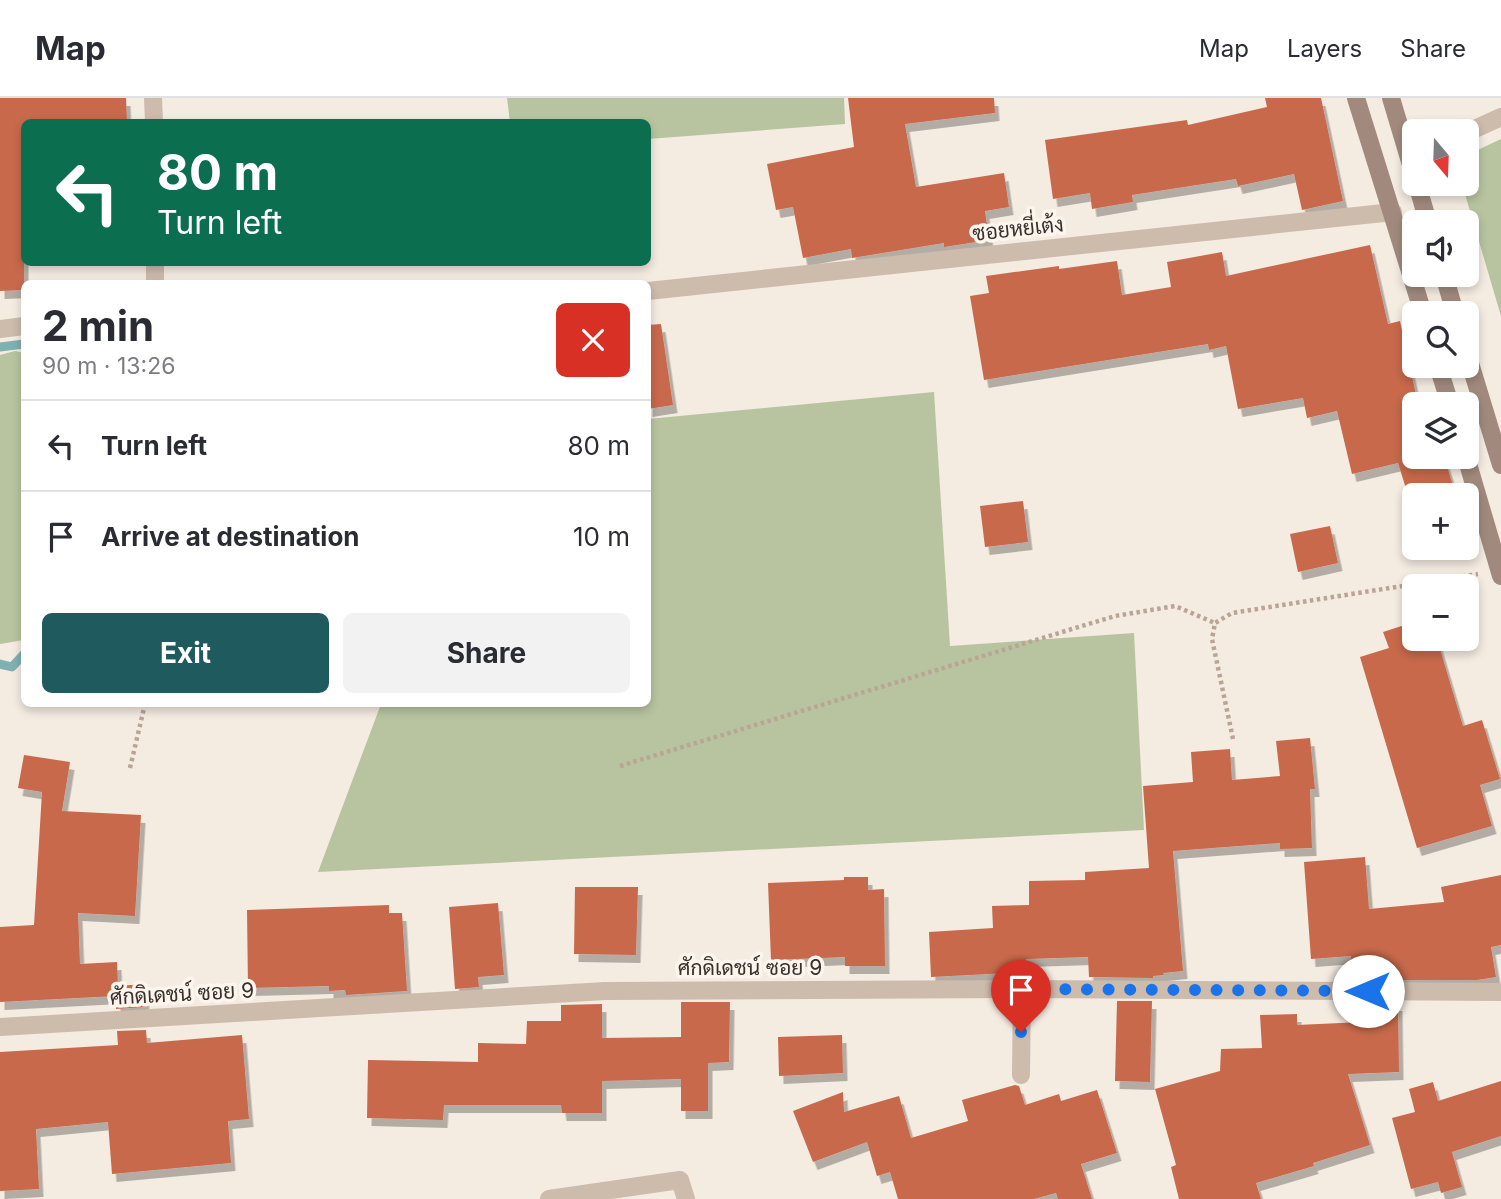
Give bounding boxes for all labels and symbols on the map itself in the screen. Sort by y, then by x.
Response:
north arrow [1402,119,1479,196]
street label: ซอยหยี่เต้ง [970,204,1065,246]
street label: ศักดิเดชน์ ซอย 9 [678,954,822,980]
position arrow [1331,954,1405,1028]
pin [991,960,1051,1032]
street label: ศักดิเดชน์ ซอย 9 [109,976,255,1010]

